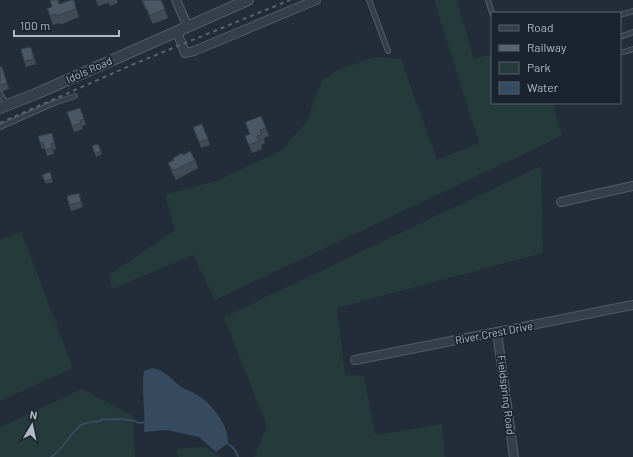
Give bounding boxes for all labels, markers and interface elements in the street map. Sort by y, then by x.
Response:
scale bar [14,12,119,38]
legend [491,12,621,104]
text: 100 m [20,18,50,32]
text: Road [527,20,554,34]
text: Railway [527,40,567,54]
street label: Idols Road [64,54,114,85]
text: Park [527,60,551,74]
text: Water [527,80,559,94]
street label: River Crest Drive [454,319,534,346]
street label: Fieldspring Road [495,354,518,435]
north arrow [12,405,52,445]
text: N [29,408,38,422]

